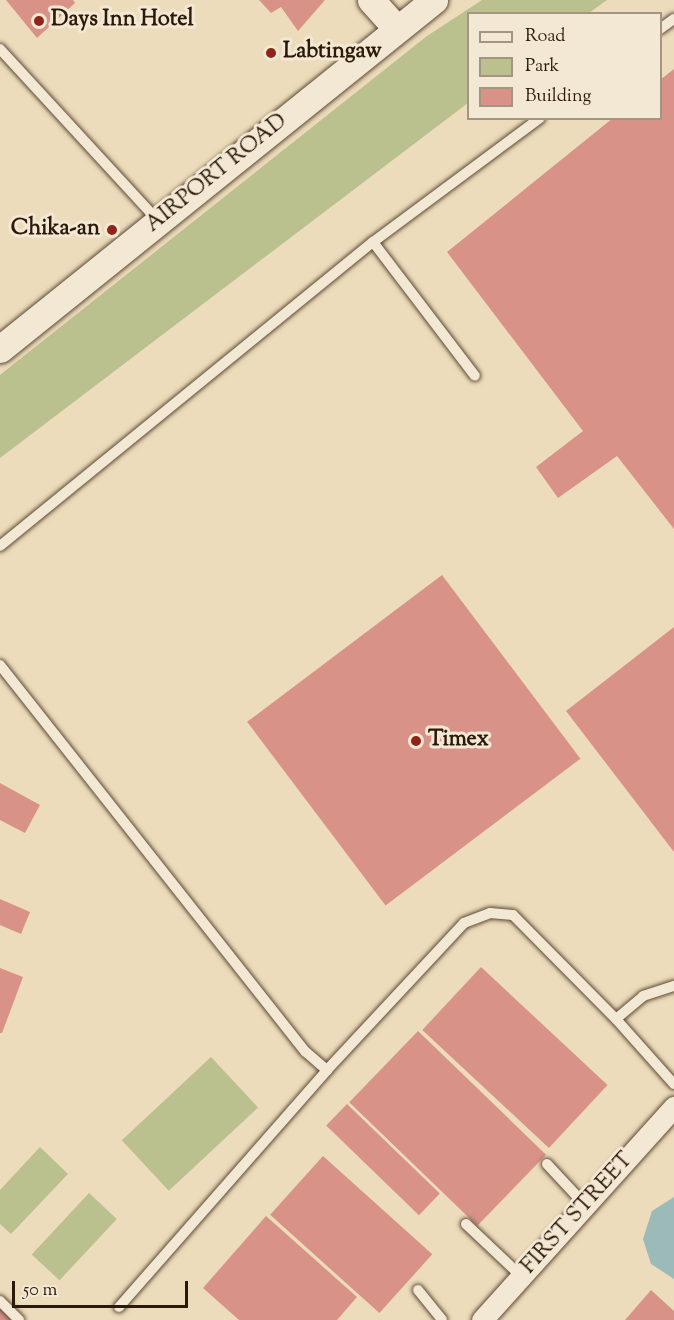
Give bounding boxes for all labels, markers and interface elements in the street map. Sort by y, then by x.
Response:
place label: Days Inn Hotel [51,8,194,34]
legend [467,12,662,120]
marker: Days Inn Hotel [32,14,46,28]
text: Road [525,24,565,50]
place label: Labtingaw [283,40,382,66]
marker: Labtingaw [264,46,278,60]
text: Park [525,54,559,80]
text: Building [525,84,591,110]
street label: AIRPORT ROAD [141,109,293,239]
place label: Chika-an [11,217,100,243]
marker: Chika-an [105,223,119,237]
place label: Timex [428,728,489,754]
marker: Timex [409,734,423,748]
street label: FIRST STREET [516,1148,640,1280]
scale bar [15,1269,190,1307]
text: 50 m [23,1278,57,1304]

